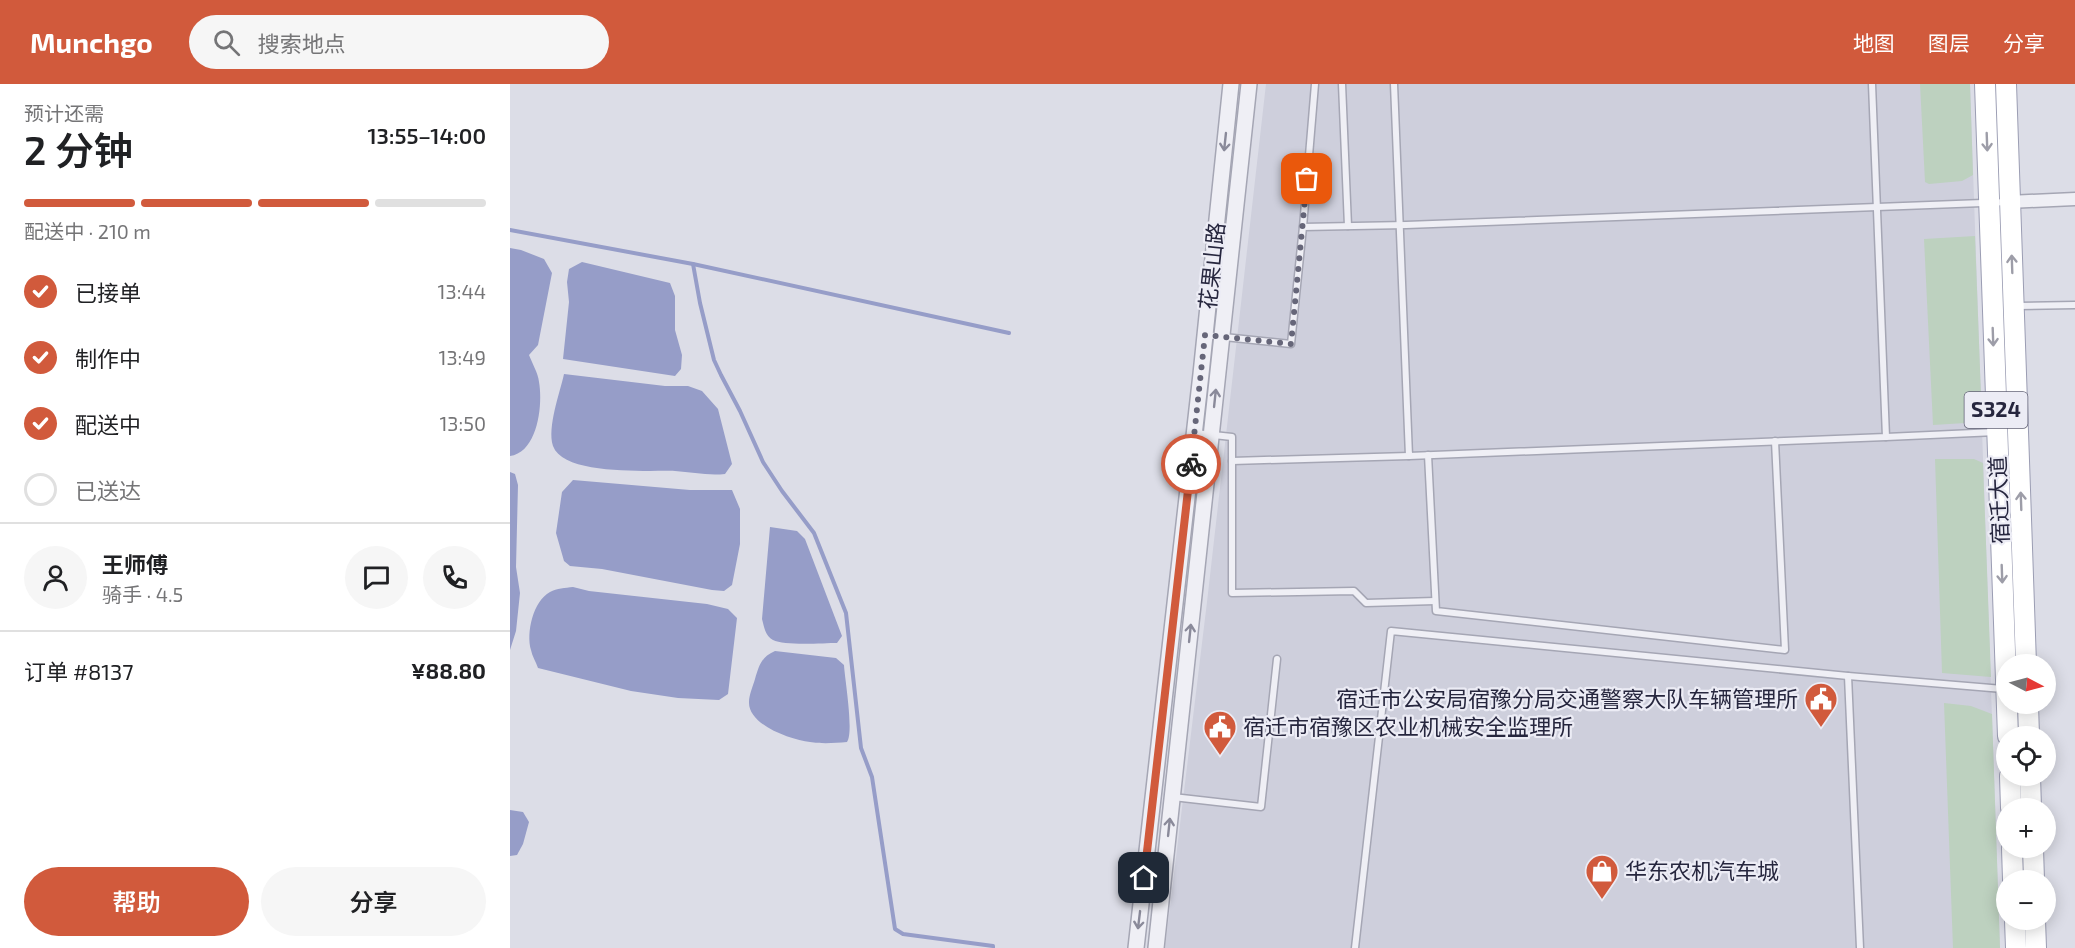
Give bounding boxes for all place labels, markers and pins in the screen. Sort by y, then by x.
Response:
pin [1281,153,1332,204]
public building icon: 宿迁市公安局宿豫分局交通警察大队车辆管理所 [1803,681,1839,728]
place label: 宿迁市公安局宿豫分局交通警察大队车辆管理所 [1336,685,1798,711]
public building icon: 宿迁市宿豫区农业机械安全监理所 [1202,709,1238,756]
place label: 宿迁市宿豫区农业机械安全监理所 [1243,713,1573,739]
pin [1118,852,1169,903]
shop icon: 华东农机汽车城 [1584,853,1620,900]
place label: 华东农机汽车城 [1625,857,1779,883]

